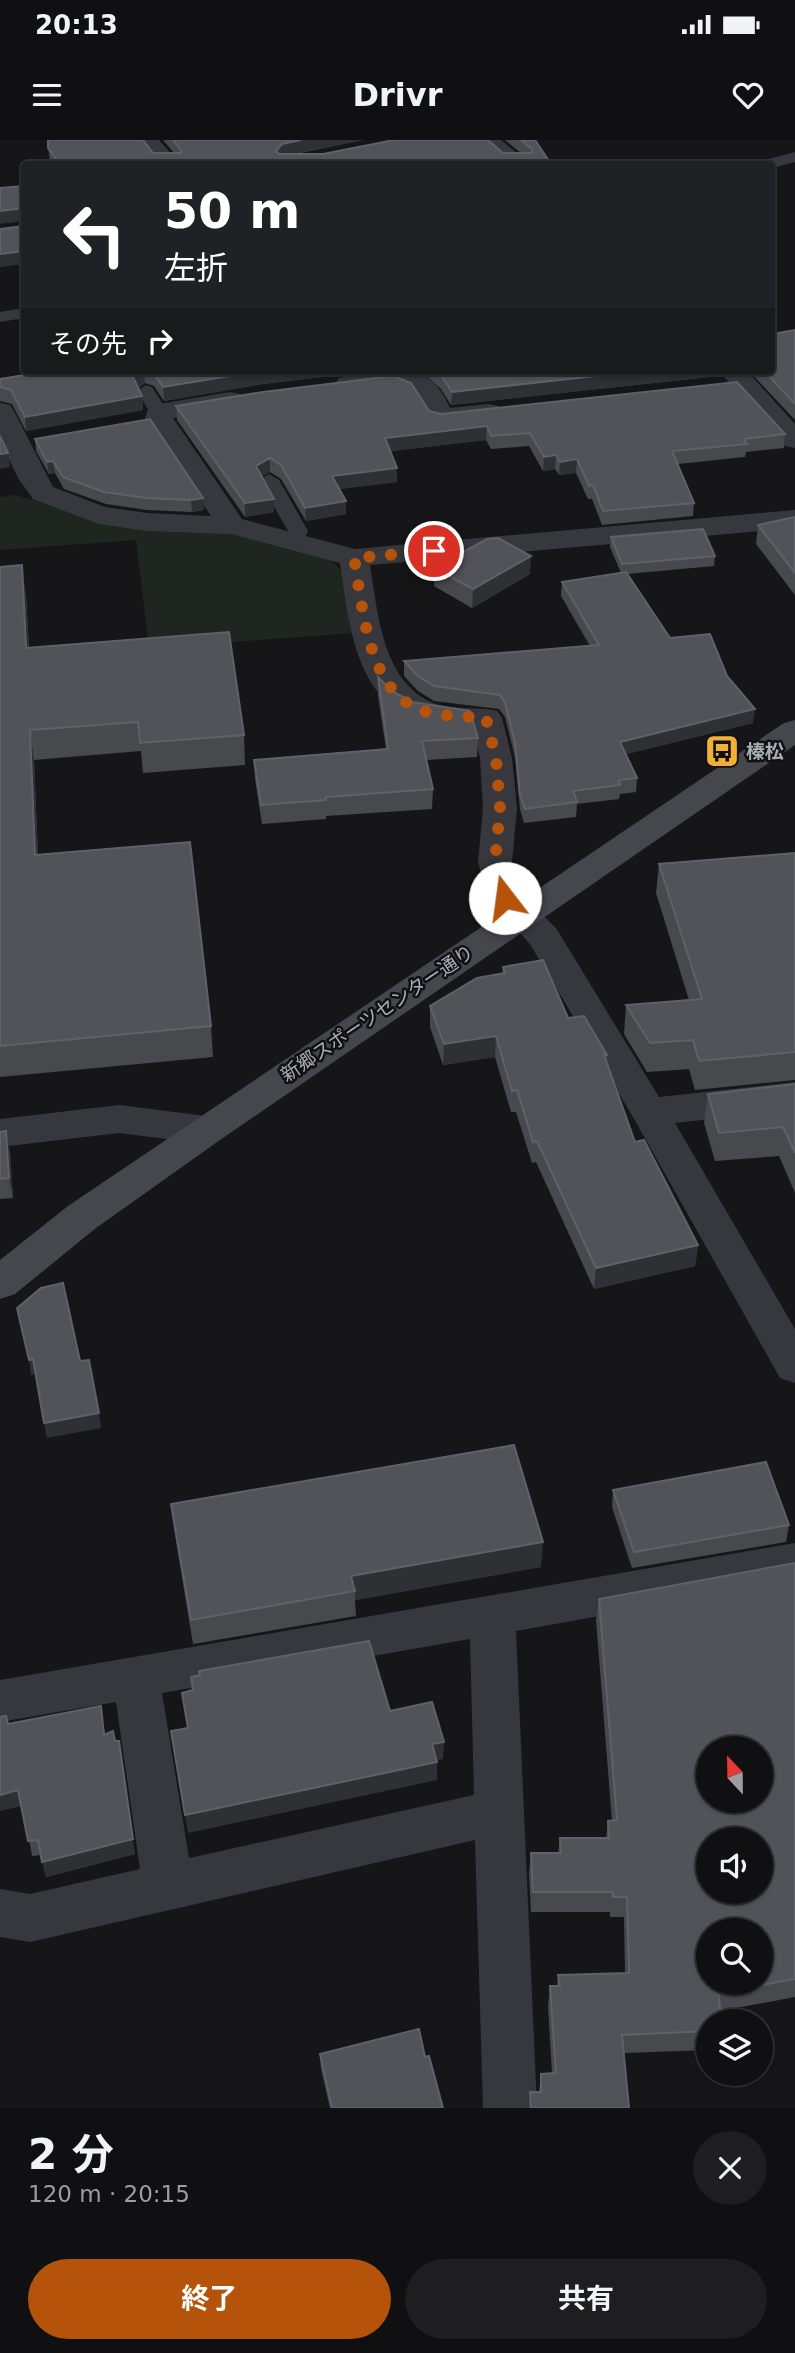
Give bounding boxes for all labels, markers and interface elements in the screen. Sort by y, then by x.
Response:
text: 20:13 [35,10,118,40]
icon: menu [28,76,66,114]
text: Drivr [353,76,442,114]
icon: heart [729,76,767,114]
text: 50 m [164,183,300,240]
icon: left [49,189,140,280]
text: 左折 [164,249,228,287]
icon: right [141,322,179,360]
text: その先 [49,329,127,359]
pin [404,521,464,581]
icon: arrive [415,532,453,570]
bus stop icon: 榛松 [703,732,741,770]
place label: 榛松 [746,740,784,762]
position arrow [468,861,542,935]
street label: 新郷スポーツセンター通り [276,940,478,1086]
north arrow [696,1736,774,1813]
map controls [696,1736,773,2086]
button: sound [696,1827,773,1904]
button: search [696,1918,773,1995]
button: layers [696,2009,773,2086]
text: 2 分 [28,2130,114,2179]
button: close [693,2131,767,2205]
text: 120 m · 20:15 [28,2181,190,2207]
button: 終了 [28,2259,391,2339]
button: 共有 [405,2259,767,2339]

